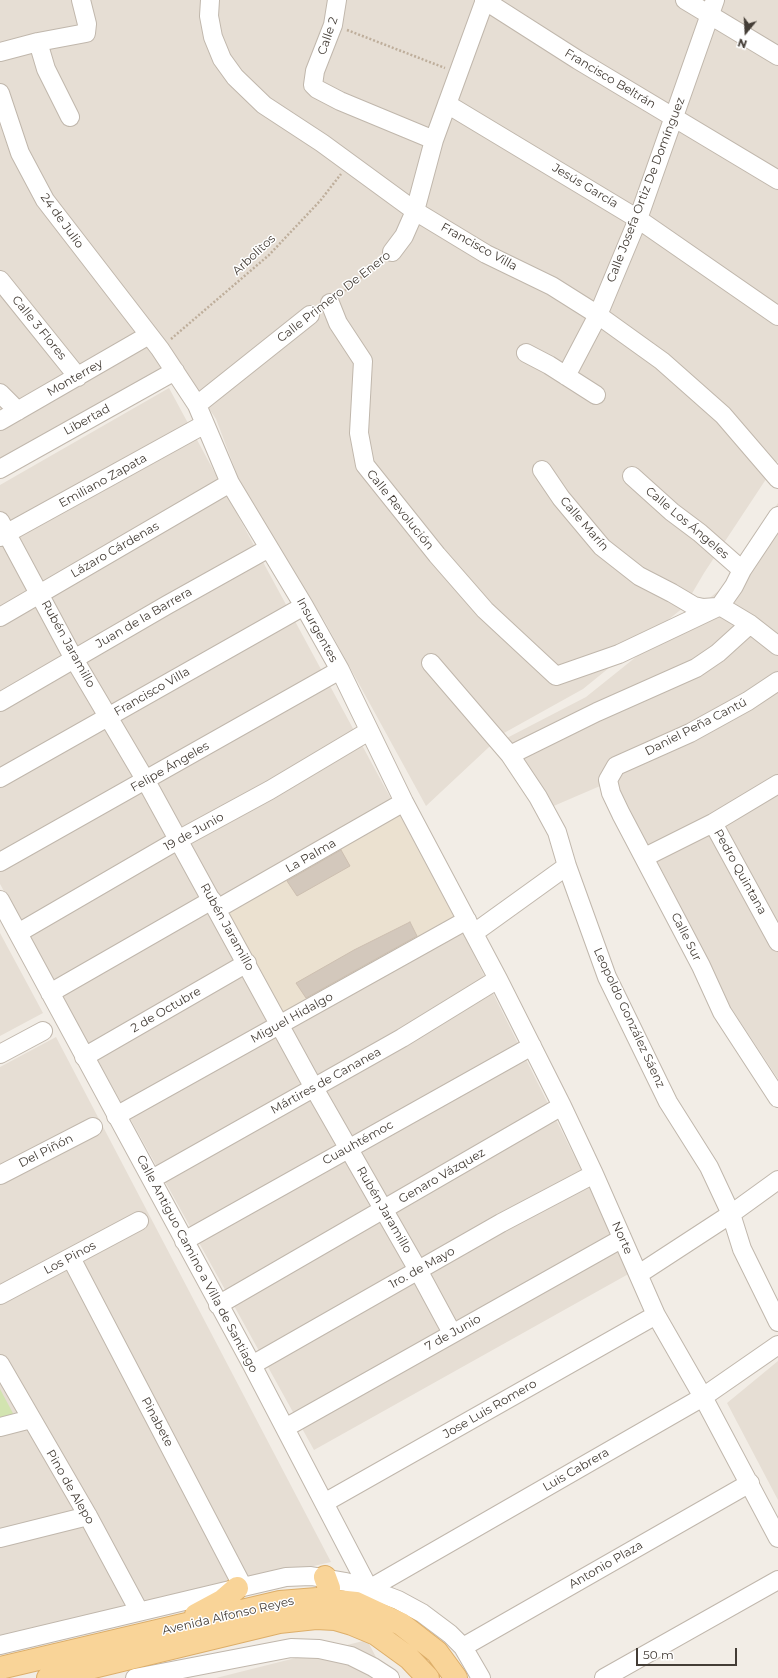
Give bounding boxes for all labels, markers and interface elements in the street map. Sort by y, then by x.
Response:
north arrow [726,12,766,52]
street label: Calle 2 [315,15,341,57]
text: N [736,35,749,51]
street label: Francisco Beltrán [562,46,658,112]
street label: Calle Josefa Ortiz De Domínguez [604,95,688,285]
street label: Jesús García [550,161,620,211]
street label: 24 de Julio [37,191,87,251]
street label: Francisco Villa [438,220,520,274]
street label: Arbolitos [230,232,278,278]
street label: Calle Primero De Enero [274,248,394,346]
street label: Calle 3 Flores [9,293,69,363]
street label: Monterrey [45,356,105,400]
street label: Libertad [61,401,113,439]
street label: Emiliano Zapata [57,451,149,511]
street label: Calle Revolución [363,467,437,553]
street label: Calle Los Ángeles [642,484,732,562]
street label: Calle Marín [557,494,611,554]
street label: Lázaro Cárdenas [68,519,162,581]
street label: Juan de la Barrera [93,585,195,651]
street label: Insurgentes [293,595,341,665]
street label: Rubén Jaramillo [38,598,98,690]
street label: Francisco Villa [112,665,192,719]
street label: Daniel Peña Cantú [643,695,749,759]
street label: Felipe Ángeles [128,739,212,795]
street label: 19 de Junio [162,810,226,854]
street label: Pedro Quintana [711,827,769,917]
street label: La Palma [283,836,339,876]
street label: Rubén Jaramillo [197,881,257,973]
street label: Calle Sur [668,910,704,964]
street label: Leopoldo González Sáenz [590,946,668,1090]
street label: 2 de Octubre [128,984,204,1036]
street label: Miguel Hidalgo [248,989,336,1047]
street label: Mártires de Cananea [268,1045,384,1117]
street label: Cuauhtémoc [320,1118,396,1168]
street label: Del Piñón [16,1131,76,1171]
street label: Genaro Vázquez [396,1145,488,1207]
street label: Calle Antiguo Camino a Villa de Santiago [133,1153,261,1375]
street label: Rubén Jaramillo [353,1164,415,1256]
street label: Norte [608,1219,636,1257]
street label: Los Pinos [42,1238,98,1278]
street label: 1ro. de Mayo [387,1244,457,1292]
street label: 7 de Junio [423,1312,483,1354]
street label: Jose Luis Romero [441,1376,539,1442]
street label: Pinabete [138,1395,176,1449]
street label: Luis Cabrera [540,1445,612,1495]
street label: Pino de Alepo [43,1447,97,1527]
street label: Antonio Plaza [566,1538,646,1592]
street label: Avenida Alfonso Reyes [161,1594,295,1638]
scale bar [638,1640,739,1666]
text: 50 m [643,1647,674,1662]

